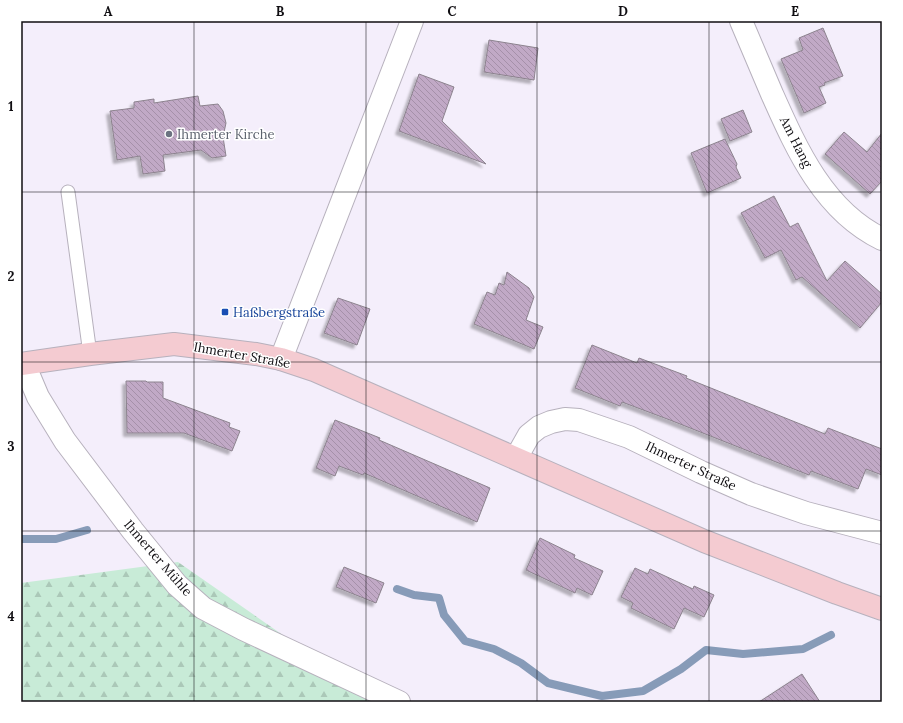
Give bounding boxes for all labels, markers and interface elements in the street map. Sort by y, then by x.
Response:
text: A [104,3,113,20]
text: B [276,3,285,20]
text: C [448,3,457,20]
text: D [618,3,628,20]
text: E [791,3,799,20]
text: 1 [8,98,14,115]
street label: Am Hang [775,113,816,171]
place label: Ihmerter Kirche [177,126,274,143]
marker: Ihmerter Kirche [164,129,174,139]
text: 2 [8,268,15,285]
place label: Haßbergstraße [233,304,325,321]
marker: Haßbergstraße [220,307,230,317]
street label: Ihmerter Straße [192,338,292,372]
text: 3 [7,438,15,455]
street label: Ihmerter Straße [643,438,739,494]
street label: Ihmerter Mühle [120,516,196,600]
text: 4 [7,608,15,625]

